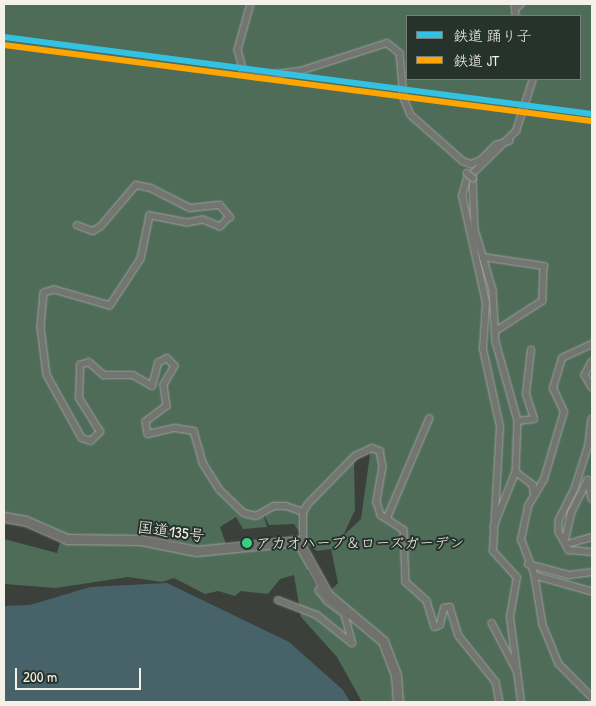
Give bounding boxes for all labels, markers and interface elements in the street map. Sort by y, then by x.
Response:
legend [406,15,581,80]
text: 鉄道 踊り子 [453,25,531,46]
text: 鉄道 JT [453,50,499,71]
street label: 国道135号 [136,517,206,545]
place label: アカオハーブ＆ローズガーデン [256,534,466,552]
marker: アカオハーブ＆ローズガーデン [242,538,252,548]
scale bar [18,658,144,690]
text: 200 m [23,666,57,687]

